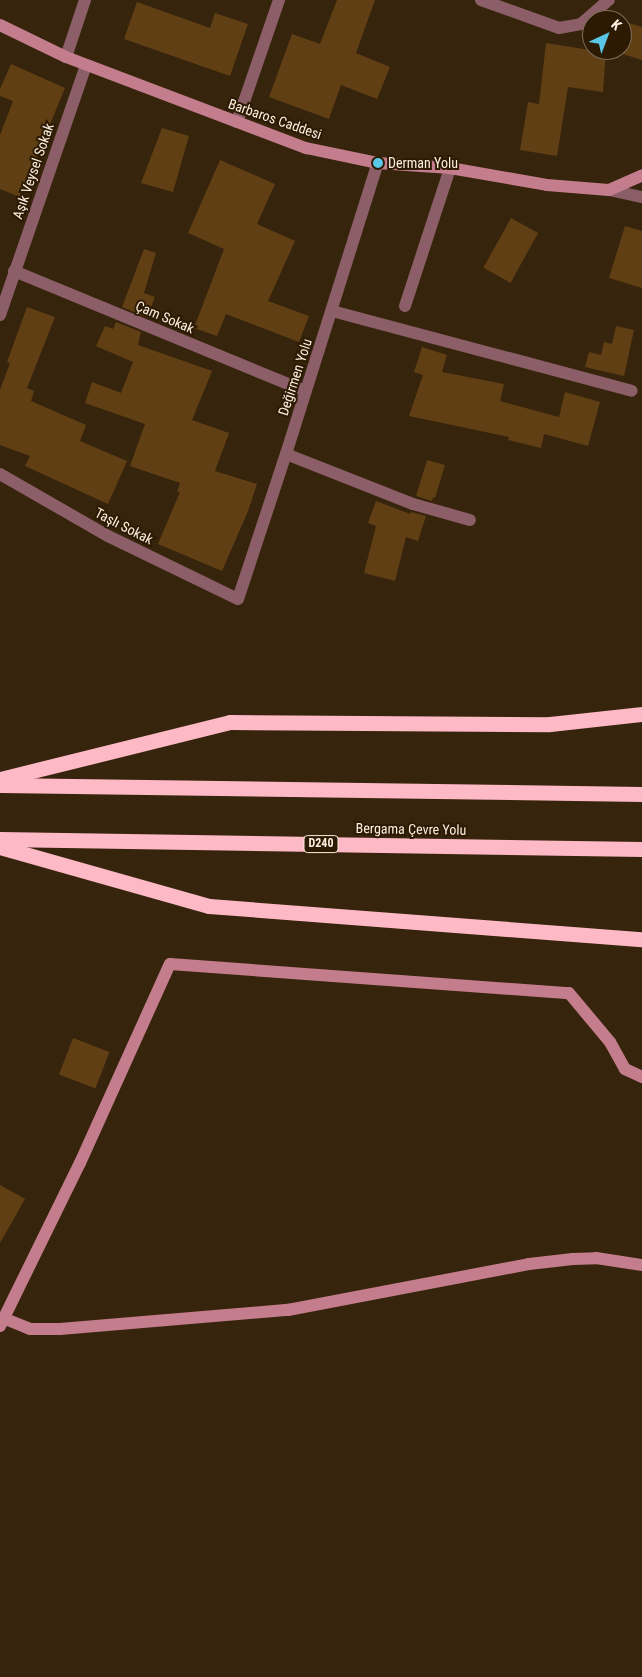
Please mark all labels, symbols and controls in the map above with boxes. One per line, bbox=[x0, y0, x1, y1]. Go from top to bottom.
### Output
north arrow bbox=[582, 10, 632, 60]
text: K bbox=[608, 16, 625, 33]
street label: Barbaros Caddesi bbox=[226, 95, 324, 143]
street label: Aşık Veysel Sokak bbox=[9, 121, 57, 221]
place label: Derman Yolu bbox=[388, 155, 458, 171]
marker: Derman Yolu bbox=[372, 157, 384, 169]
street label: Çam Sokak bbox=[133, 297, 197, 337]
street label: Değirmen Yolu bbox=[275, 336, 315, 418]
street label: Taşlı Sokak bbox=[92, 504, 156, 548]
street label: Bergama Çevre Yolu bbox=[356, 820, 466, 838]
road number: D240 bbox=[304, 834, 338, 854]

